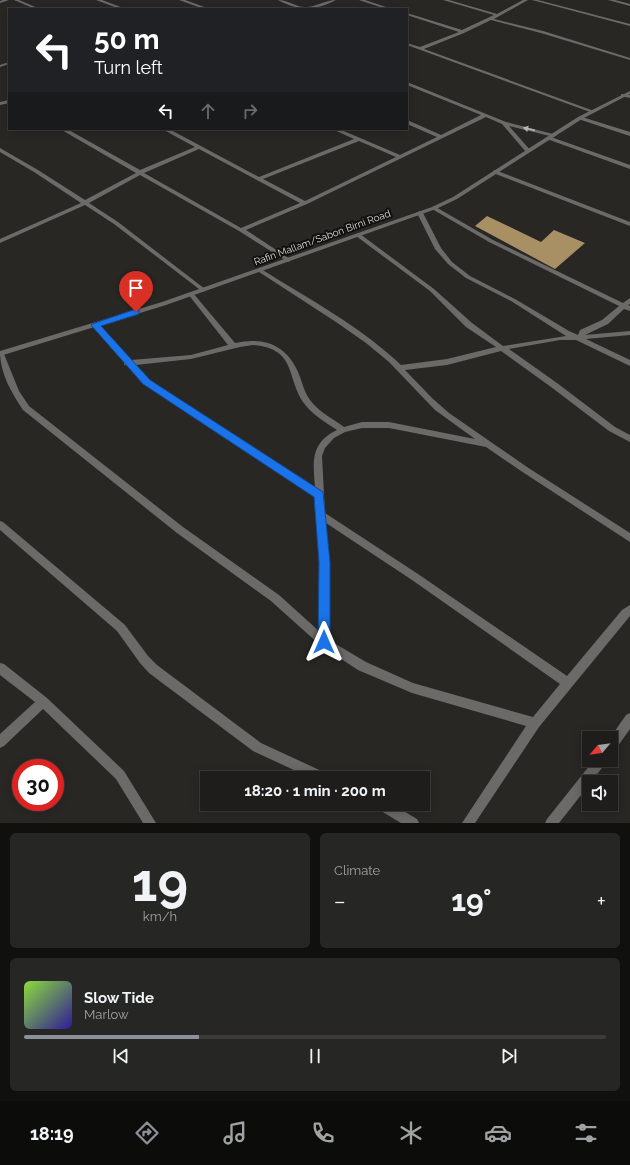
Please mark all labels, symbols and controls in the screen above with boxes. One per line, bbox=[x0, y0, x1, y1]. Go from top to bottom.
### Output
text: 50 m bbox=[94, 23, 160, 56]
icon: left bbox=[28, 24, 80, 76]
text: Turn left bbox=[94, 57, 163, 78]
icon: left bbox=[155, 100, 177, 122]
icon: ahead bbox=[197, 100, 219, 122]
icon: right bbox=[239, 100, 261, 122]
one-way arrow bbox=[523, 126, 535, 132]
street label: Rafin Mallam/Sabon Birni Road bbox=[252, 208, 392, 267]
pin bbox=[119, 271, 153, 312]
icon: arrive bbox=[125, 277, 147, 299]
position arrow bbox=[303, 621, 345, 663]
north arrow bbox=[582, 731, 618, 767]
map controls bbox=[582, 731, 618, 811]
speed limit sign: 30 bbox=[12, 759, 64, 811]
button: sound bbox=[582, 775, 618, 811]
text: 18:20 · 1 min · 200 m bbox=[244, 782, 386, 800]
text: 19 bbox=[132, 852, 188, 913]
text: Climate bbox=[334, 863, 380, 878]
text: 19° bbox=[451, 883, 491, 918]
text: − bbox=[334, 888, 346, 914]
text: + bbox=[597, 888, 606, 914]
text: km/h bbox=[143, 909, 177, 924]
text: Slow Tide bbox=[84, 989, 154, 1007]
text: Marlow bbox=[84, 1007, 129, 1022]
icon: previous bbox=[110, 1045, 132, 1067]
icon: pause bbox=[304, 1045, 326, 1067]
icon: next bbox=[498, 1045, 520, 1067]
icon: directions bbox=[133, 1119, 161, 1147]
icon: music bbox=[221, 1119, 249, 1147]
icon: phone bbox=[309, 1119, 337, 1147]
icon: climate bbox=[397, 1119, 425, 1147]
icon: car bbox=[484, 1119, 512, 1147]
icon: filters bbox=[572, 1119, 600, 1147]
text: 18:19 bbox=[30, 1123, 74, 1144]

